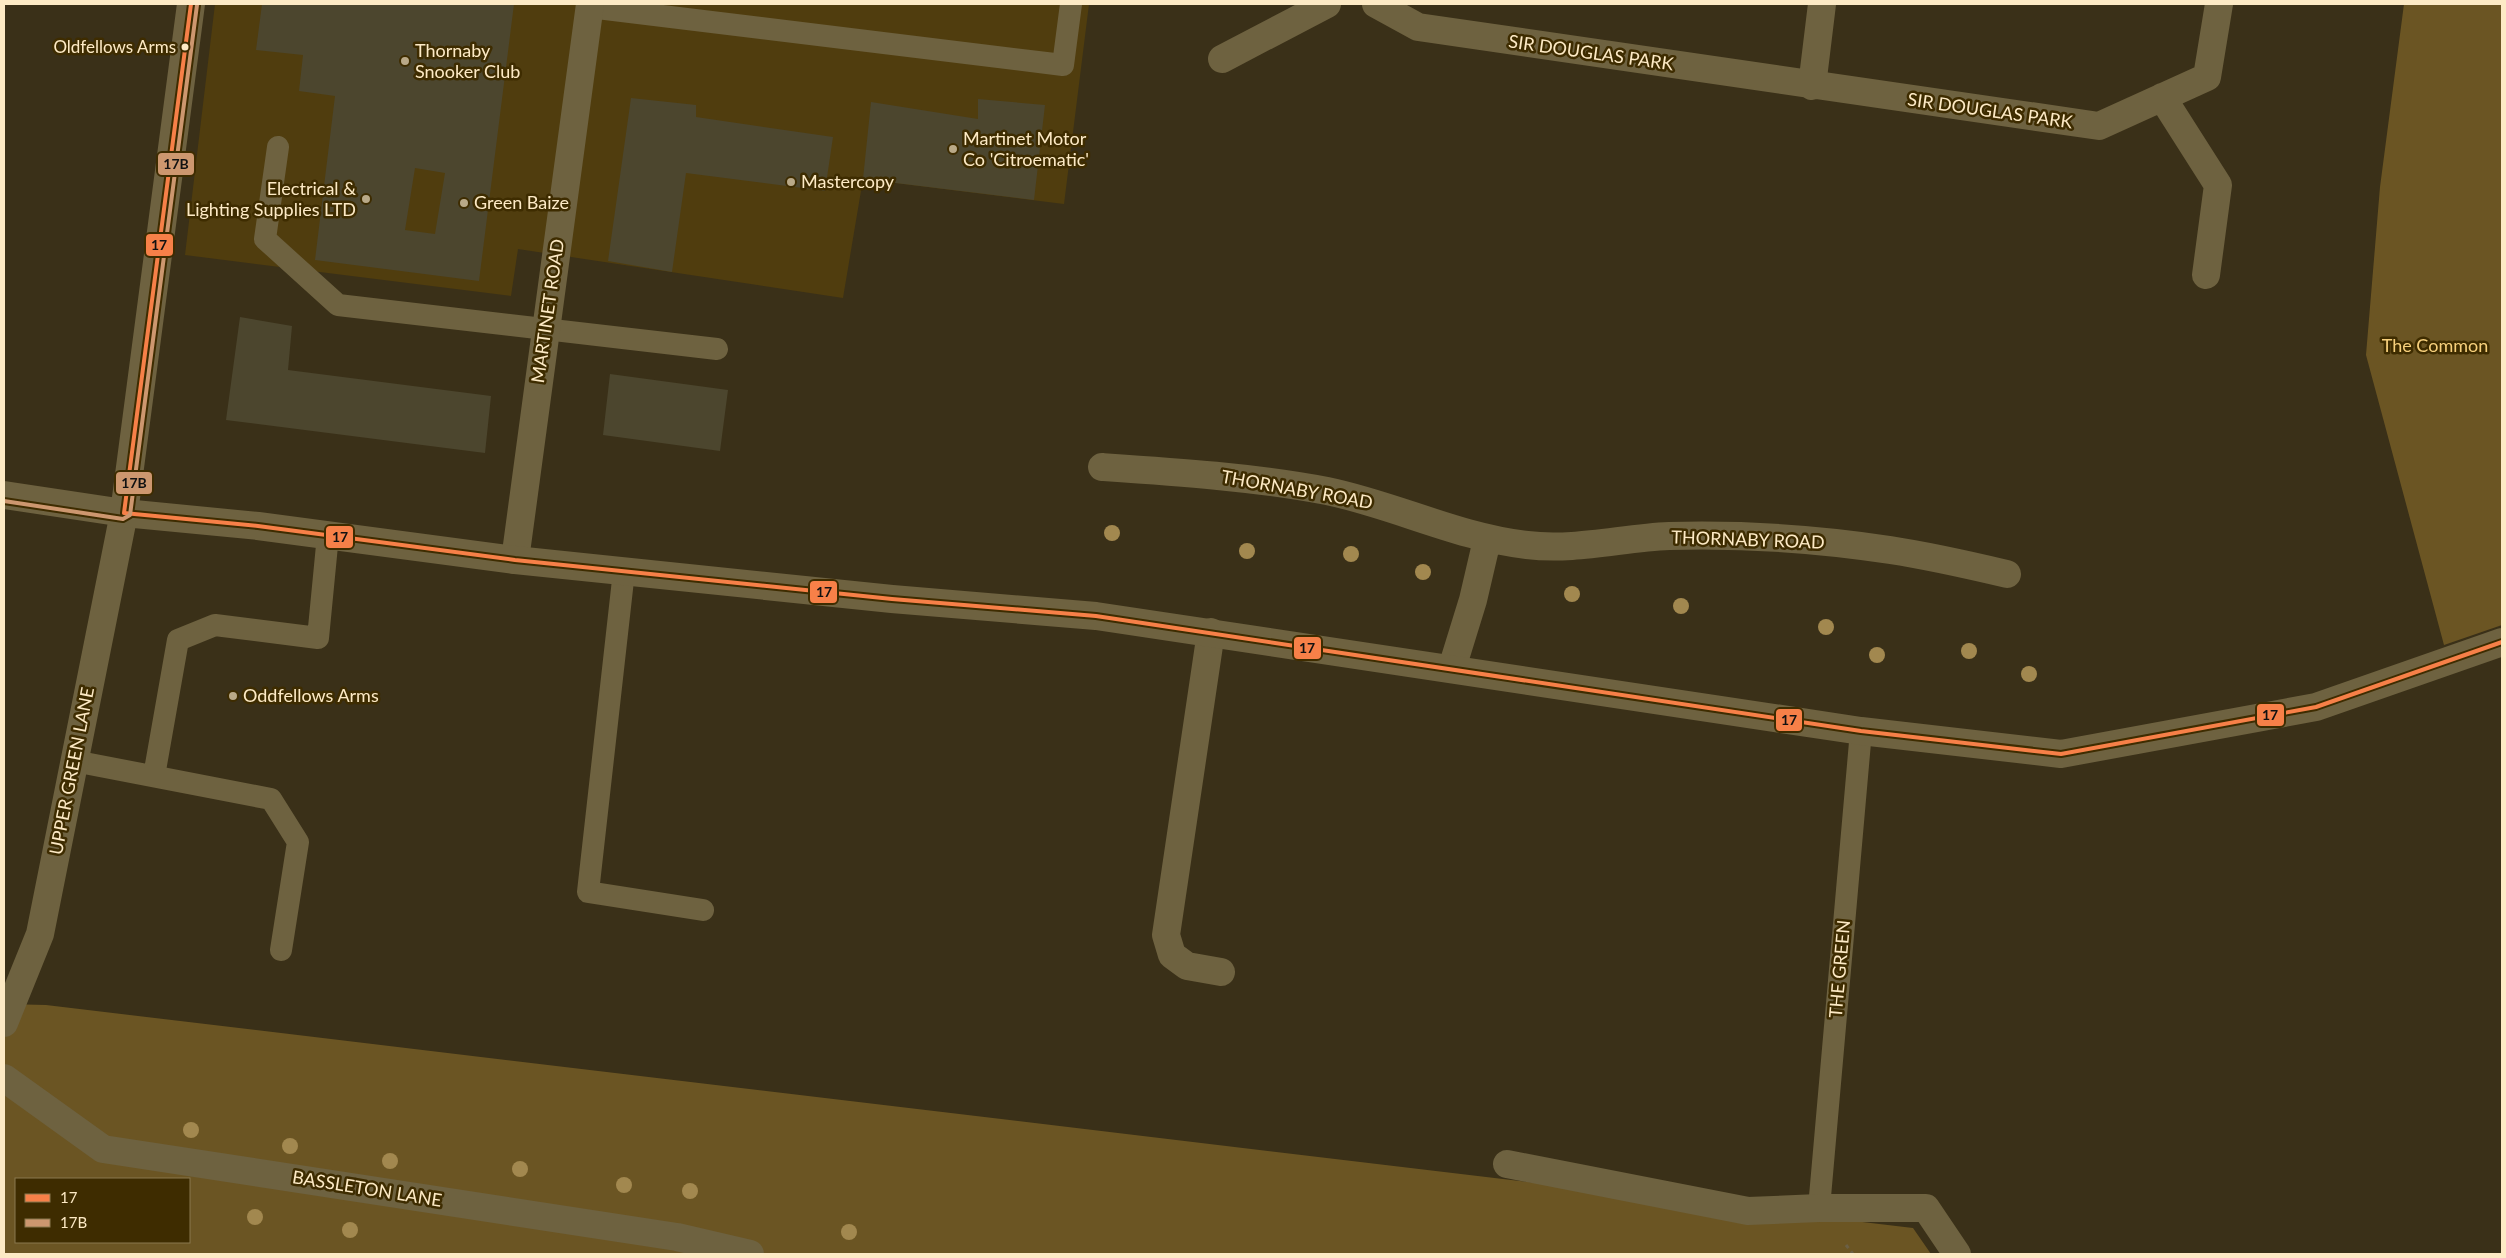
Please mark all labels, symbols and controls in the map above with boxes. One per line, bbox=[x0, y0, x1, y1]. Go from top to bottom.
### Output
street label: SIR DOUGLAS PARK bbox=[1507, 30, 1675, 74]
place label: Oldfellows Arms bbox=[53, 36, 176, 57]
place label: Thornaby Snooker Club bbox=[415, 39, 520, 82]
marker: Oldfellows Arms bbox=[180, 42, 190, 52]
marker: Thornaby Snooker Club bbox=[399, 55, 411, 67]
street label: SIR DOUGLAS PARK bbox=[1906, 88, 2074, 132]
place label: Martinet Motor Co 'Citroematic' bbox=[963, 127, 1089, 170]
marker: Martinet Motor Co 'Citroematic' bbox=[947, 143, 959, 155]
line badge: 17B bbox=[157, 152, 195, 176]
text: 17B bbox=[163, 155, 189, 172]
place label: Mastercopy bbox=[801, 170, 895, 192]
marker: Mastercopy bbox=[785, 176, 797, 188]
place label: Electrical & Lighting Supplies LTD bbox=[186, 177, 356, 220]
place label: Green Baize bbox=[474, 191, 569, 213]
marker: Electrical & Lighting Supplies LTD bbox=[360, 193, 372, 205]
marker: Green Baize bbox=[458, 197, 470, 209]
line badge: 17 bbox=[145, 233, 174, 257]
text: 17 bbox=[151, 236, 167, 253]
street label: MARTINET ROAD bbox=[526, 237, 568, 384]
park label: The Common bbox=[2382, 334, 2488, 356]
street label: THORNABY ROAD bbox=[1220, 465, 1375, 513]
line badge: 17B bbox=[115, 471, 153, 495]
text: 17B bbox=[121, 474, 147, 491]
line badge: 17 bbox=[325, 525, 354, 549]
street label: THORNABY ROAD bbox=[1671, 525, 1825, 553]
text: 17 bbox=[332, 528, 348, 545]
line badge: 17 bbox=[809, 580, 838, 604]
text: 17 bbox=[816, 583, 832, 600]
line badge: 17 bbox=[1293, 636, 1322, 660]
text: 17 bbox=[1299, 639, 1315, 656]
place label: Oddfellows Arms bbox=[243, 684, 379, 706]
street label: UPPER GREEN LANE bbox=[44, 685, 98, 856]
marker: Oddfellows Arms bbox=[227, 690, 239, 702]
line badge: 17 bbox=[2256, 703, 2285, 727]
text: 17 bbox=[2262, 706, 2278, 723]
line badge: 17 bbox=[1775, 708, 1803, 732]
text: 17 bbox=[1781, 711, 1797, 728]
street label: THE GREEN bbox=[1824, 919, 1854, 1019]
street label: BASSLETON LANE bbox=[291, 1165, 444, 1211]
legend bbox=[15, 1178, 190, 1243]
text: 17 bbox=[60, 1188, 78, 1206]
text: 17B bbox=[60, 1213, 87, 1231]

